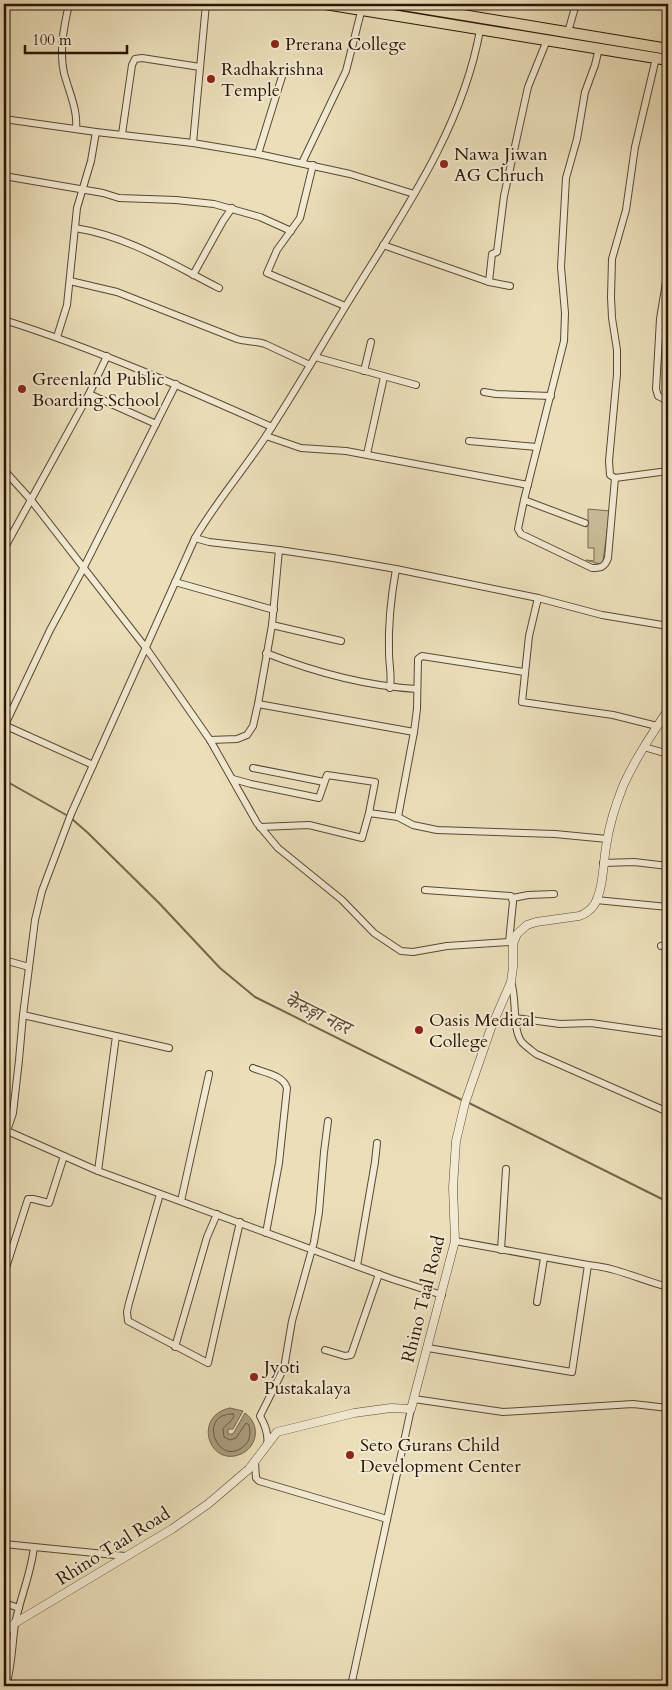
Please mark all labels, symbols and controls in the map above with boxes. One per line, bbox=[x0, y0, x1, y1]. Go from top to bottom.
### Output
scale bar bbox=[25, 22, 128, 54]
text: 100 m bbox=[32, 30, 72, 50]
place label: Prerana College bbox=[285, 32, 407, 57]
marker: Prerana College bbox=[269, 38, 281, 50]
place label: Radhakrishna Temple bbox=[221, 57, 324, 103]
marker: Radhakrishna Temple bbox=[205, 73, 217, 85]
place label: Nawa Jiwan AG Chruch bbox=[454, 142, 549, 188]
marker: Nawa Jiwan AG Chruch bbox=[438, 158, 450, 170]
place label: Greenland Public Boarding School bbox=[32, 367, 164, 413]
marker: Greenland Public Boarding School bbox=[16, 383, 28, 395]
water label: केेरुङ्गा नहर bbox=[280, 987, 358, 1043]
place label: Oasis Medical College bbox=[429, 1008, 535, 1054]
marker: Oasis Medical College bbox=[413, 1024, 425, 1036]
street label: Rhino Taal Road bbox=[396, 1233, 451, 1365]
place label: Jyoti Pustakalaya bbox=[261, 1355, 351, 1401]
marker: Jyoti Pustakalaya bbox=[248, 1371, 260, 1383]
place label: Seto Gurans Child Development Center bbox=[360, 1433, 521, 1479]
marker: Seto Gurans Child Development Center bbox=[344, 1449, 356, 1461]
street label: Rhino Taal Road bbox=[52, 1501, 175, 1591]

